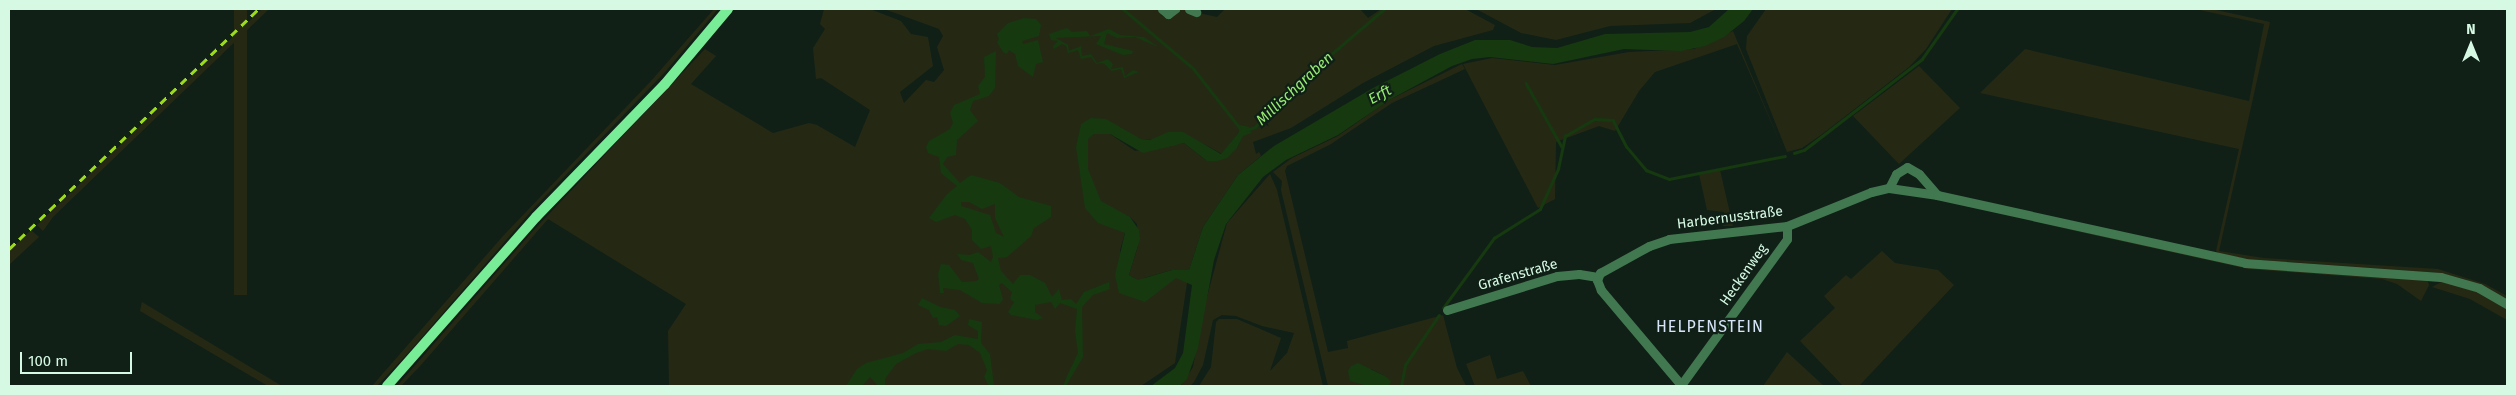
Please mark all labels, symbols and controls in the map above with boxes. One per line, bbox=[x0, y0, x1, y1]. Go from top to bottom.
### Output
north arrow bbox=[2446, 20, 2496, 70]
text: N bbox=[2466, 21, 2476, 38]
water label: Millischgraben bbox=[1253, 49, 1337, 129]
water label: Erft bbox=[1365, 81, 1395, 109]
street label: Harbernusstraße bbox=[1676, 203, 1784, 233]
street label: Heckenweg bbox=[1717, 241, 1771, 309]
street label: Grafenstraße bbox=[1476, 256, 1560, 294]
district label: HELPENSTEIN bbox=[1655, 317, 1765, 337]
scale bar bbox=[22, 342, 135, 374]
text: 100 m bbox=[28, 352, 68, 370]

